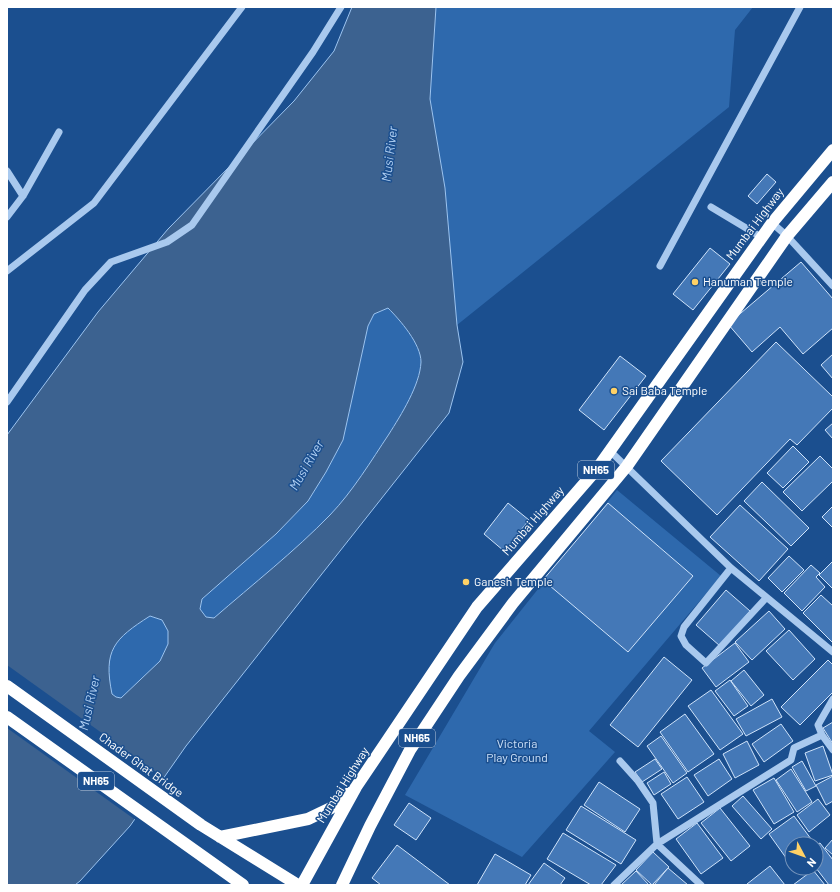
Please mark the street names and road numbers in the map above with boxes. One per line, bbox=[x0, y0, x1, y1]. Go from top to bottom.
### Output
street label: Mumbai Highway bbox=[722, 184, 786, 262]
road number: NH65 bbox=[578, 461, 614, 479]
street label: Mumbai Highway bbox=[498, 483, 566, 558]
street label: Chader Ghat Bridge bbox=[97, 729, 186, 799]
road number: NH65 bbox=[399, 729, 435, 747]
street label: Mumbai Highway bbox=[313, 744, 371, 825]
road number: NH65 bbox=[78, 772, 114, 790]

